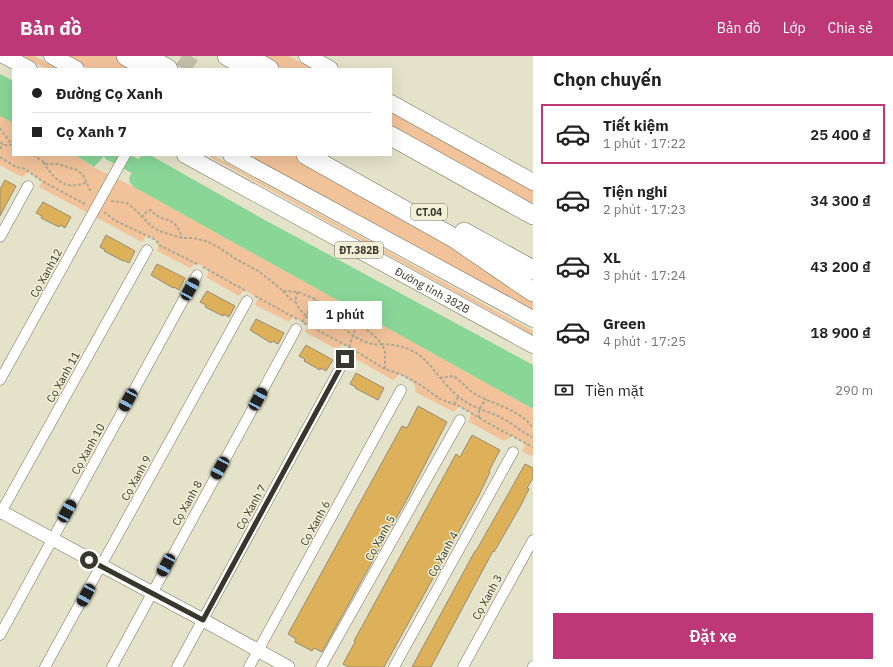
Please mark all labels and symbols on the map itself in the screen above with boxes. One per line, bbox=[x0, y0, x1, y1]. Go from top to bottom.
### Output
road number: CT.04 bbox=[411, 204, 447, 220]
road number: ĐT.382B bbox=[335, 242, 383, 258]
street label: Cọ Xanh12 bbox=[27, 246, 65, 300]
street label: Đường tỉnh 382B bbox=[393, 264, 472, 316]
car bbox=[179, 276, 201, 302]
callout: 1 phút bbox=[308, 301, 382, 329]
street label: Cọ Xanh 11 bbox=[43, 349, 83, 405]
route end bbox=[336, 350, 354, 368]
car bbox=[247, 386, 269, 412]
car bbox=[117, 387, 139, 413]
street label: Cọ Xanh 10 bbox=[68, 421, 108, 477]
street label: Cọ Xanh 9 bbox=[118, 453, 154, 503]
car bbox=[209, 455, 231, 481]
street label: Cọ Xanh 8 bbox=[169, 478, 205, 528]
street label: Cọ Xanh 7 bbox=[233, 482, 269, 532]
car bbox=[56, 498, 78, 524]
street label: Cọ Xanh 6 bbox=[297, 498, 333, 548]
street label: Cọ Xanh 5 bbox=[362, 513, 398, 563]
street label: Cọ Xanh 4 bbox=[425, 528, 461, 579]
route start bbox=[80, 551, 98, 569]
car bbox=[155, 552, 177, 578]
street label: Cọ Xanh 3 bbox=[469, 572, 505, 622]
car bbox=[75, 582, 97, 608]

